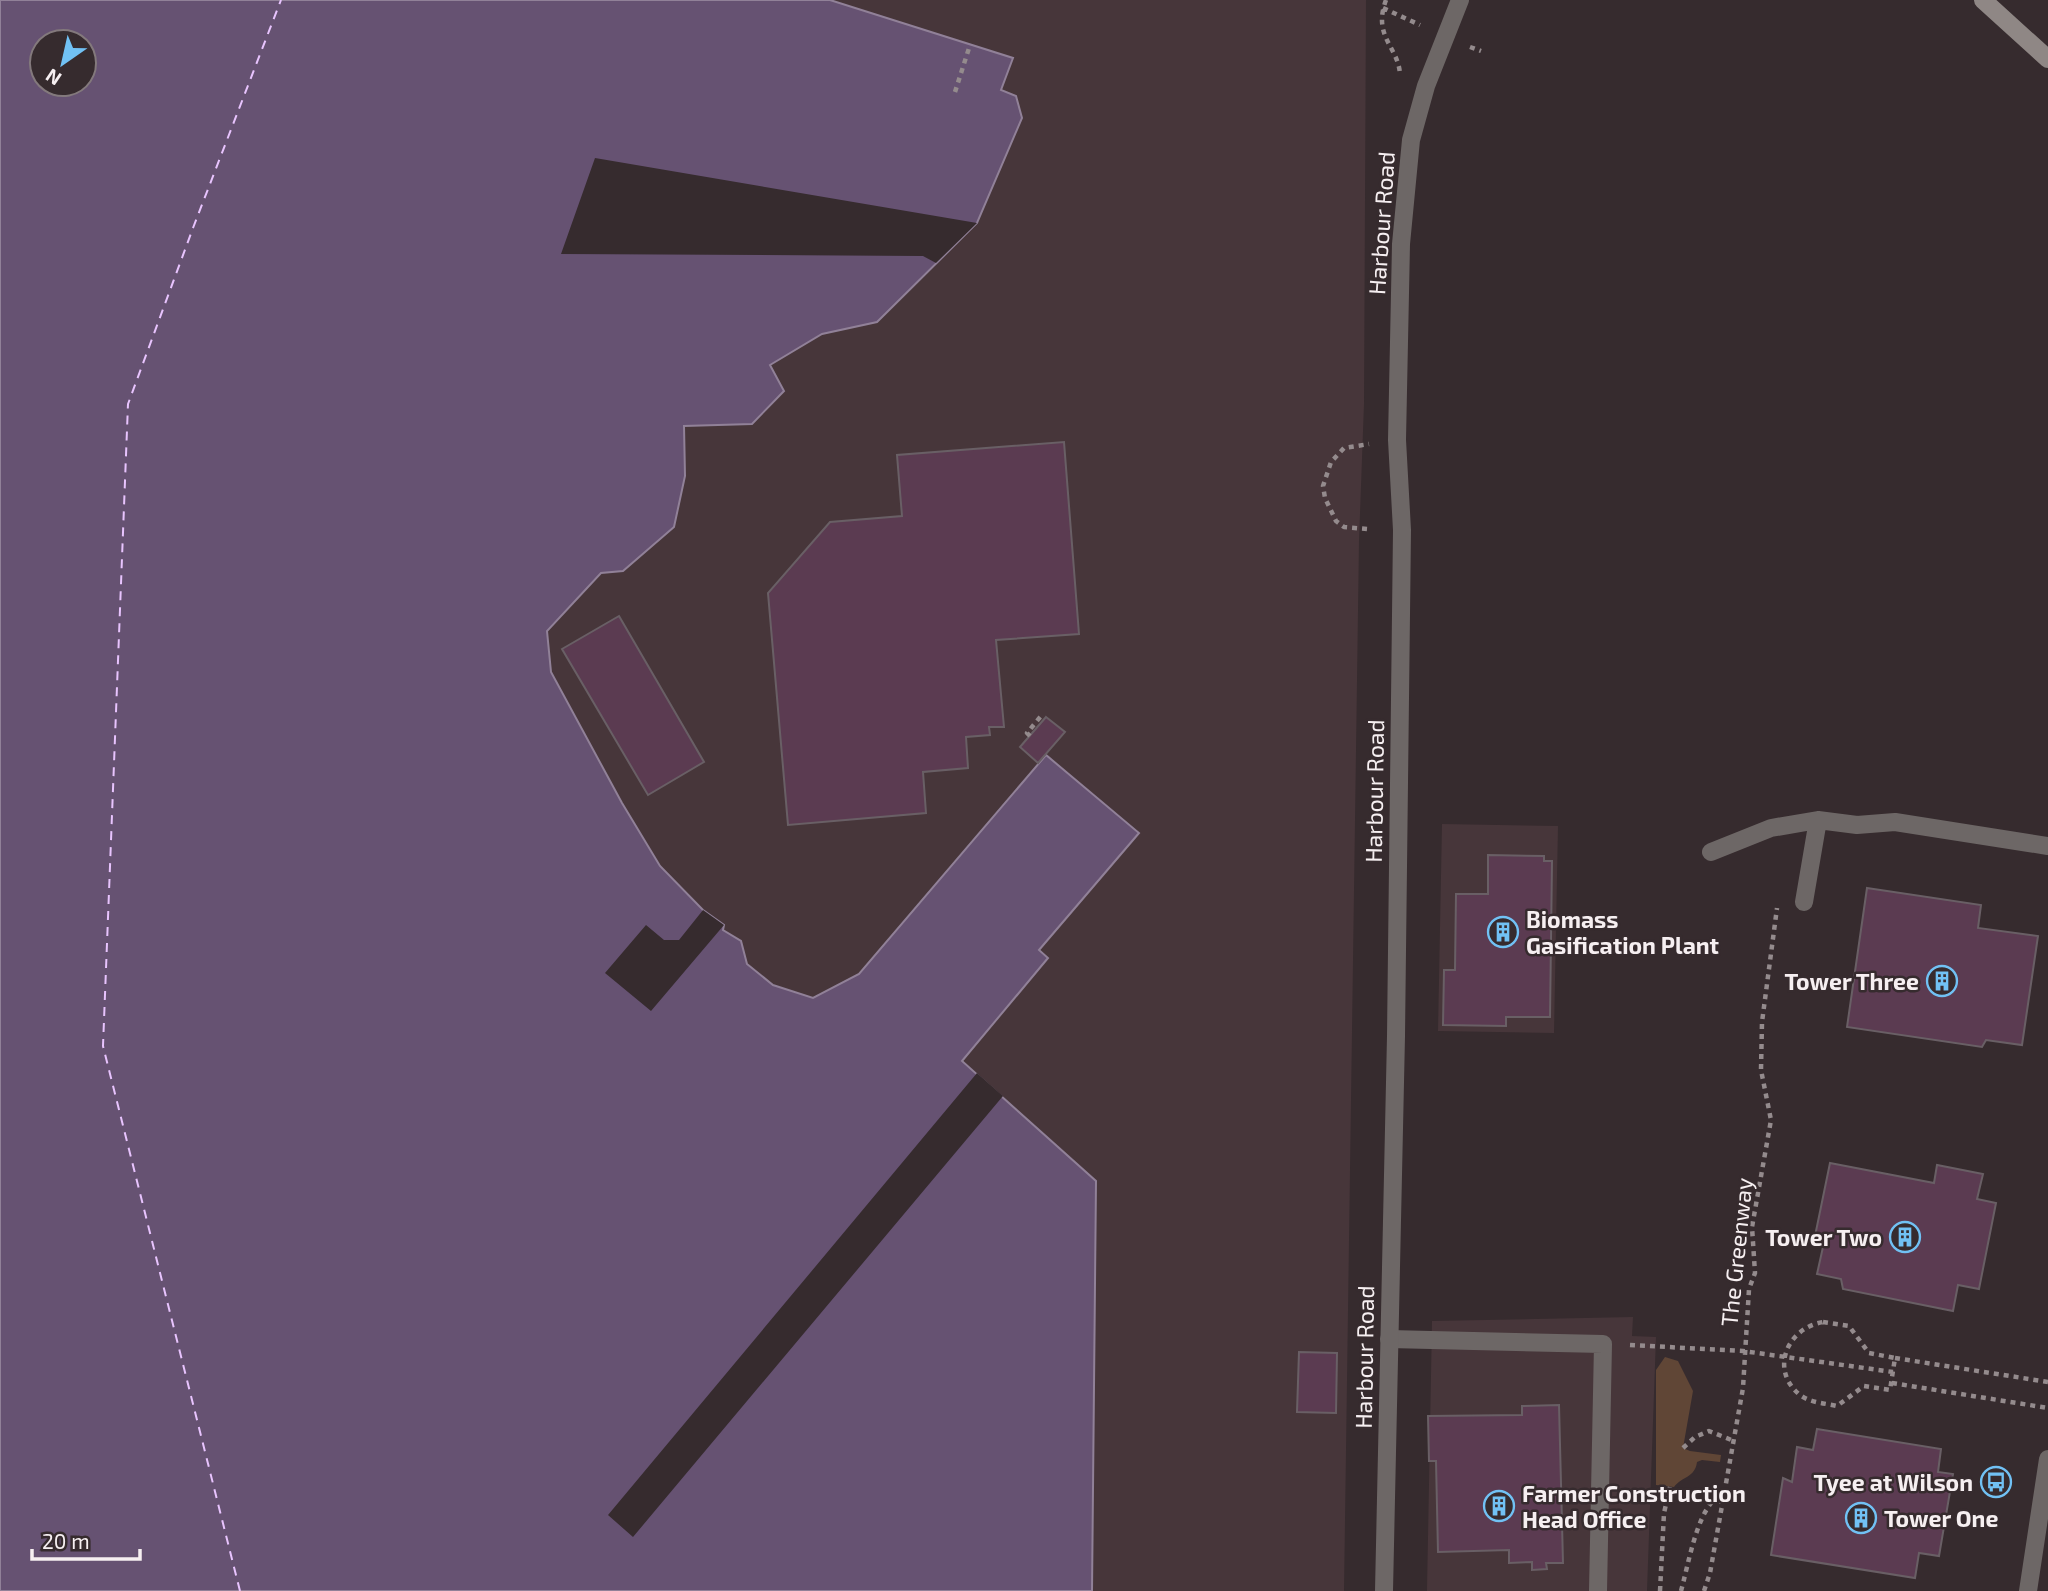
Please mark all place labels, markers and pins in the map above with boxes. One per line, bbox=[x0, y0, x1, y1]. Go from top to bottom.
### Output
place label: Biomass Gasification Plant bbox=[1526, 905, 1719, 959]
building icon: Biomass Gasification Plant bbox=[1486, 915, 1520, 949]
building icon: Tower Three bbox=[1925, 964, 1959, 998]
place label: Tower Three bbox=[1785, 967, 1919, 995]
building icon: Tower Two bbox=[1888, 1220, 1922, 1254]
place label: Tower Two bbox=[1765, 1223, 1882, 1251]
bus stop icon: Tyee at Wilson bbox=[1979, 1465, 2013, 1499]
place label: Tyee at Wilson bbox=[1813, 1468, 1973, 1496]
place label: Farmer Construction Head Office bbox=[1522, 1479, 1746, 1533]
building icon: Farmer Construction Head Office bbox=[1482, 1489, 1516, 1523]
building icon: Tower One bbox=[1844, 1501, 1878, 1535]
place label: Tower One bbox=[1884, 1504, 1998, 1532]

